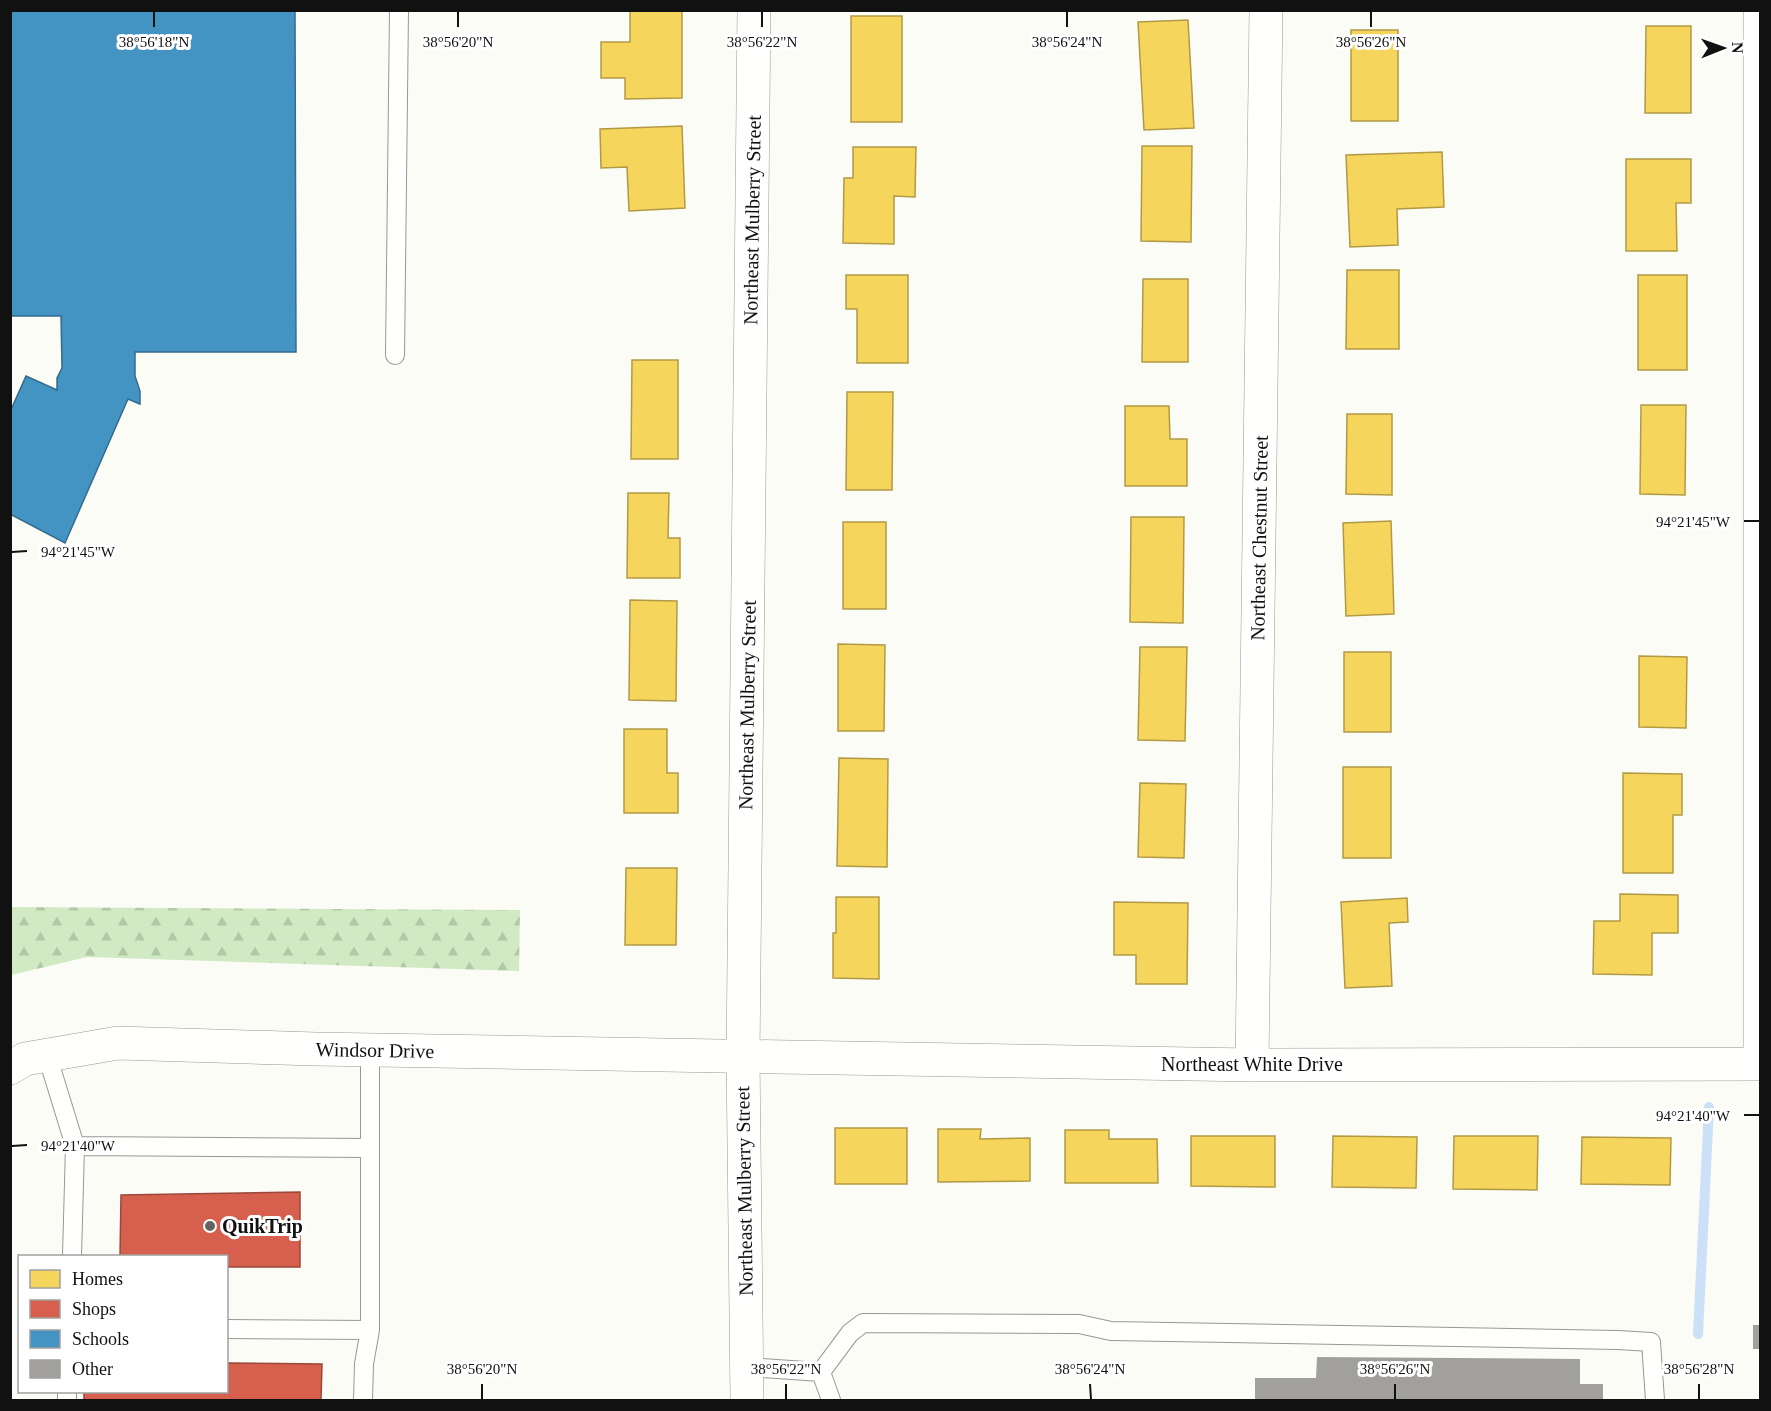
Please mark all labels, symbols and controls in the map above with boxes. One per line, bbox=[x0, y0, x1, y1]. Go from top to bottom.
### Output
north arrow bbox=[1693, 18, 1753, 78]
text: 38°56'18"N bbox=[119, 34, 189, 50]
text: 38°56'20"N bbox=[423, 34, 493, 50]
text: 38°56'22"N bbox=[727, 34, 797, 50]
text: 38°56'24"N bbox=[1032, 34, 1102, 50]
text: 38°56'26"N bbox=[1336, 34, 1406, 50]
text: N bbox=[1729, 42, 1746, 54]
street label: Northeast Mulberry Street bbox=[739, 114, 766, 325]
street label: Northeast Chestnut Street bbox=[1246, 435, 1272, 641]
text: 94°21'45"W bbox=[1656, 514, 1731, 530]
text: 94°21'45"W bbox=[41, 544, 116, 560]
street label: Northeast Mulberry Street bbox=[734, 599, 761, 810]
street label: Windsor Drive bbox=[316, 1038, 435, 1062]
street label: Northeast White Drive bbox=[1161, 1053, 1343, 1075]
street label: Northeast Mulberry Street bbox=[731, 1085, 758, 1296]
text: 94°21'40"W bbox=[1656, 1108, 1731, 1124]
text: 94°21'40"W bbox=[41, 1138, 116, 1154]
place label: QuikTrip bbox=[222, 1215, 303, 1238]
marker: QuikTrip bbox=[203, 1219, 217, 1233]
legend bbox=[18, 1255, 228, 1393]
text: Homes bbox=[72, 1269, 123, 1289]
text: Shops bbox=[72, 1299, 116, 1319]
text: Schools bbox=[72, 1329, 129, 1349]
text: Other bbox=[72, 1359, 113, 1379]
text: 38°56'20"N bbox=[447, 1361, 517, 1377]
text: 38°56'22"N bbox=[751, 1361, 821, 1377]
text: 38°56'24"N bbox=[1055, 1361, 1125, 1377]
text: 38°56'26"N bbox=[1360, 1361, 1430, 1377]
text: 38°56'28"N bbox=[1664, 1361, 1734, 1377]

